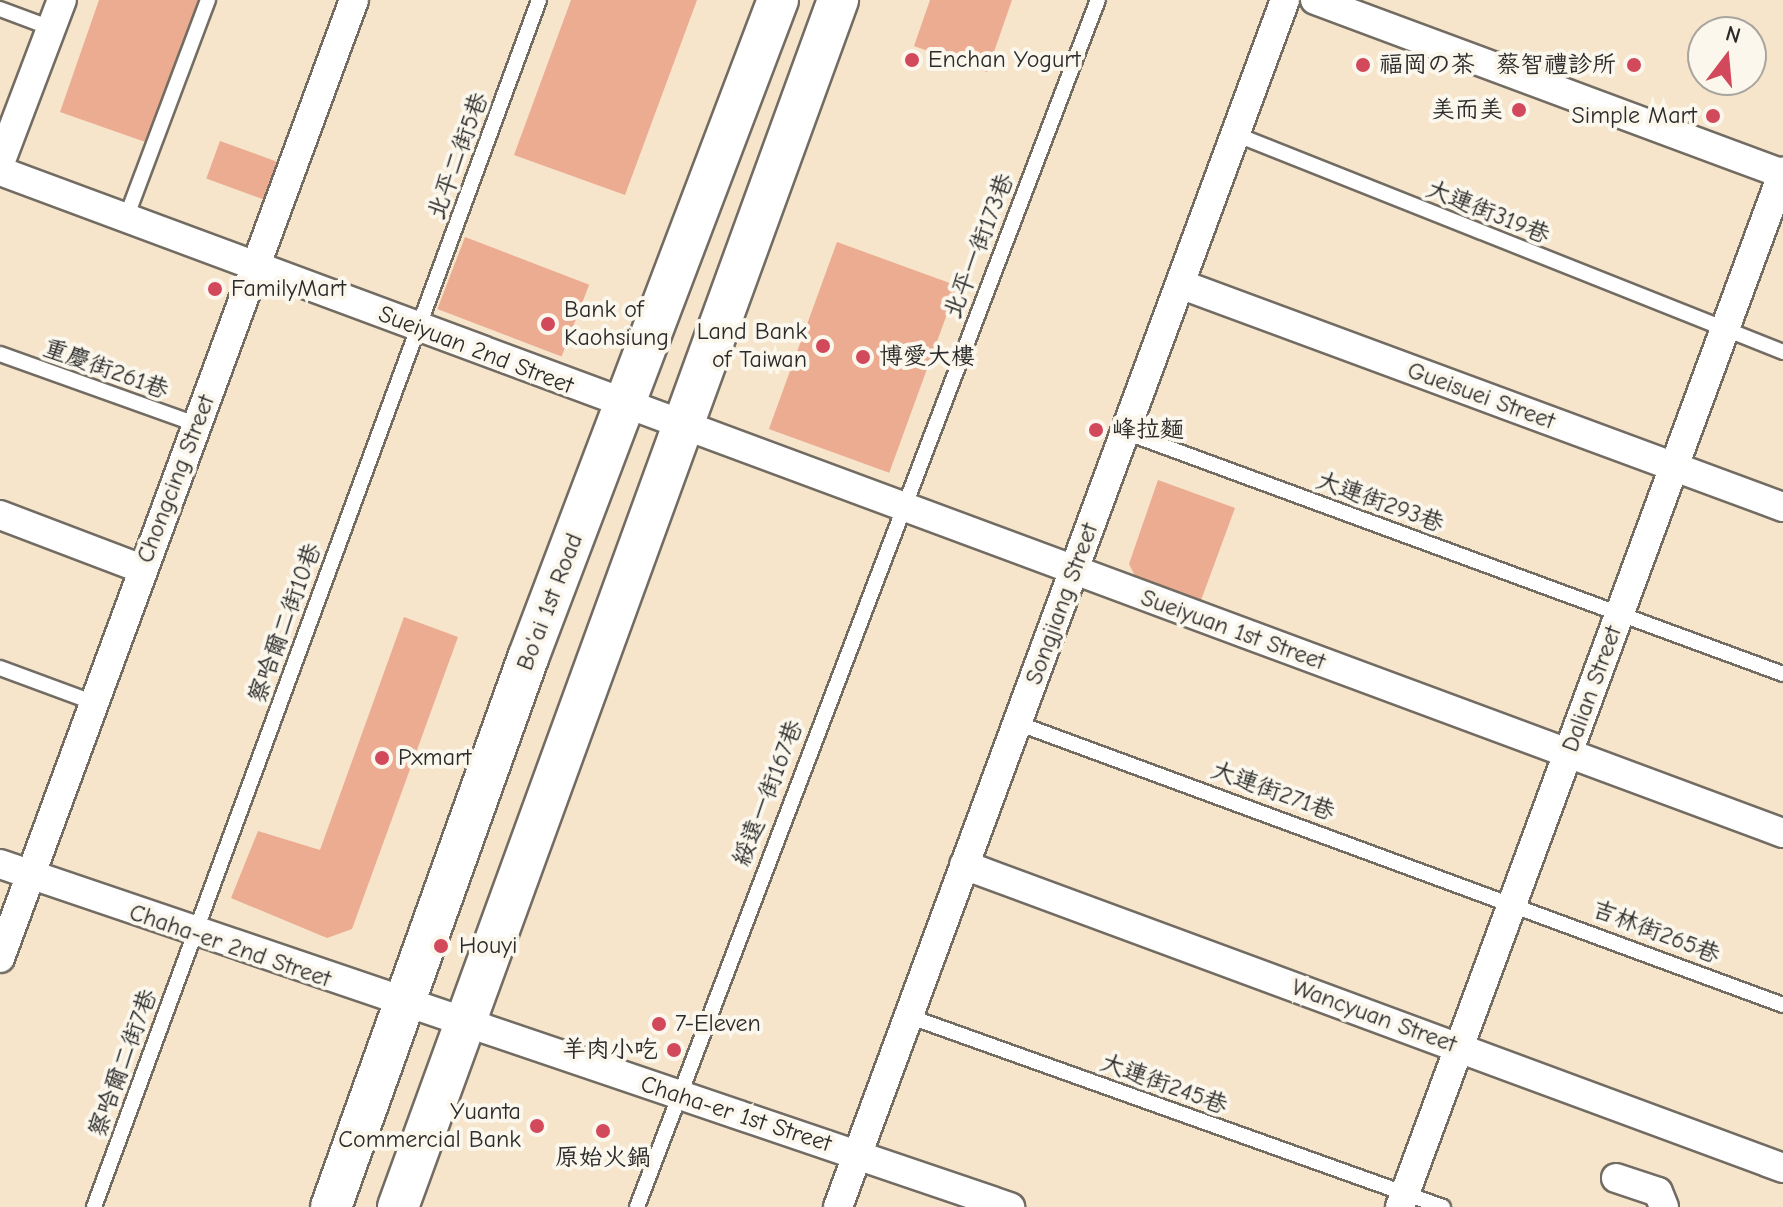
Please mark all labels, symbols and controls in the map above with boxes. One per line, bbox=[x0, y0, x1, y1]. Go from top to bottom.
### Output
north arrow bbox=[1687, 16, 1767, 96]
text: N bbox=[1723, 20, 1744, 49]
place label: Enchan Yogurt bbox=[928, 46, 1081, 74]
marker: Enchan Yogurt bbox=[903, 51, 921, 69]
place label: 福岡の茶 bbox=[1379, 51, 1475, 79]
place label: 蔡智禮診所 bbox=[1496, 51, 1616, 79]
marker: 蔡智禮診所 bbox=[1623, 54, 1645, 76]
marker: 福岡の茶 bbox=[1354, 56, 1372, 74]
street label: 北平二街5巷 bbox=[422, 89, 494, 223]
place label: 美而美 bbox=[1431, 96, 1503, 124]
marker: 美而美 bbox=[1510, 101, 1528, 119]
place label: Simple Mart bbox=[1572, 102, 1697, 130]
marker: Simple Mart bbox=[1704, 107, 1722, 125]
street label: 北平一街173巷 bbox=[938, 169, 1020, 323]
street label: 大連街319巷 bbox=[1422, 174, 1554, 250]
place label: FamilyMart bbox=[231, 275, 346, 303]
marker: FamilyMart bbox=[206, 280, 224, 298]
place label: Bank of Kaohsiung bbox=[564, 296, 669, 352]
street label: Sueiyuan 2nd Street bbox=[375, 300, 577, 400]
marker: Bank of Kaohsiung bbox=[539, 315, 557, 333]
place label: Land Bank of Taiwan bbox=[697, 318, 807, 374]
street label: 重慶街261巷 bbox=[39, 333, 173, 405]
marker: Land Bank of Taiwan bbox=[814, 337, 832, 355]
place label: 博愛大樓 bbox=[879, 343, 975, 371]
marker: 博愛大樓 bbox=[854, 348, 872, 366]
street label: Gueisuei Street bbox=[1403, 356, 1559, 436]
street label: Chongcing Street bbox=[131, 391, 221, 567]
place label: 峰拉麵 bbox=[1112, 416, 1184, 444]
marker: 峰拉麵 bbox=[1087, 421, 1105, 439]
street label: 大連街293巷 bbox=[1312, 466, 1448, 538]
street label: Songjiang Street bbox=[1019, 519, 1105, 689]
street label: Bo'ai 1st Road bbox=[511, 529, 589, 675]
street label: 察哈爾二街10巷 bbox=[243, 539, 327, 707]
street label: Sueiyuan 1st Street bbox=[1137, 583, 1329, 677]
street label: Dalian Street bbox=[1556, 622, 1628, 756]
street label: 綏遠一街167巷 bbox=[727, 716, 809, 870]
place label: Pxmart bbox=[398, 744, 471, 772]
marker: Pxmart bbox=[373, 749, 391, 767]
street label: 大連街271巷 bbox=[1207, 755, 1339, 827]
street label: 吉林街265巷 bbox=[1588, 894, 1724, 970]
street label: Chaha-er 2nd Street bbox=[126, 898, 334, 994]
place label: Houyi bbox=[459, 932, 517, 960]
marker: Houyi bbox=[430, 935, 452, 957]
street label: Wancyuan Street bbox=[1288, 973, 1460, 1059]
street label: 察哈爾二街7巷 bbox=[83, 985, 163, 1141]
place label: 7-Eleven bbox=[675, 1010, 761, 1038]
marker: 7-Eleven bbox=[650, 1015, 668, 1033]
place label: 羊肉小吃 bbox=[562, 1036, 658, 1064]
marker: 羊肉小吃 bbox=[665, 1041, 683, 1059]
street label: 大連街245巷 bbox=[1097, 1048, 1231, 1120]
street label: Chaha-er 1st Street bbox=[637, 1070, 835, 1158]
place label: Yuanta Commercial Bank bbox=[338, 1098, 521, 1154]
marker: Yuanta Commercial Bank bbox=[528, 1117, 546, 1135]
marker: 原始火鍋 bbox=[594, 1122, 612, 1140]
place label: 原始火鍋 bbox=[555, 1144, 651, 1172]

